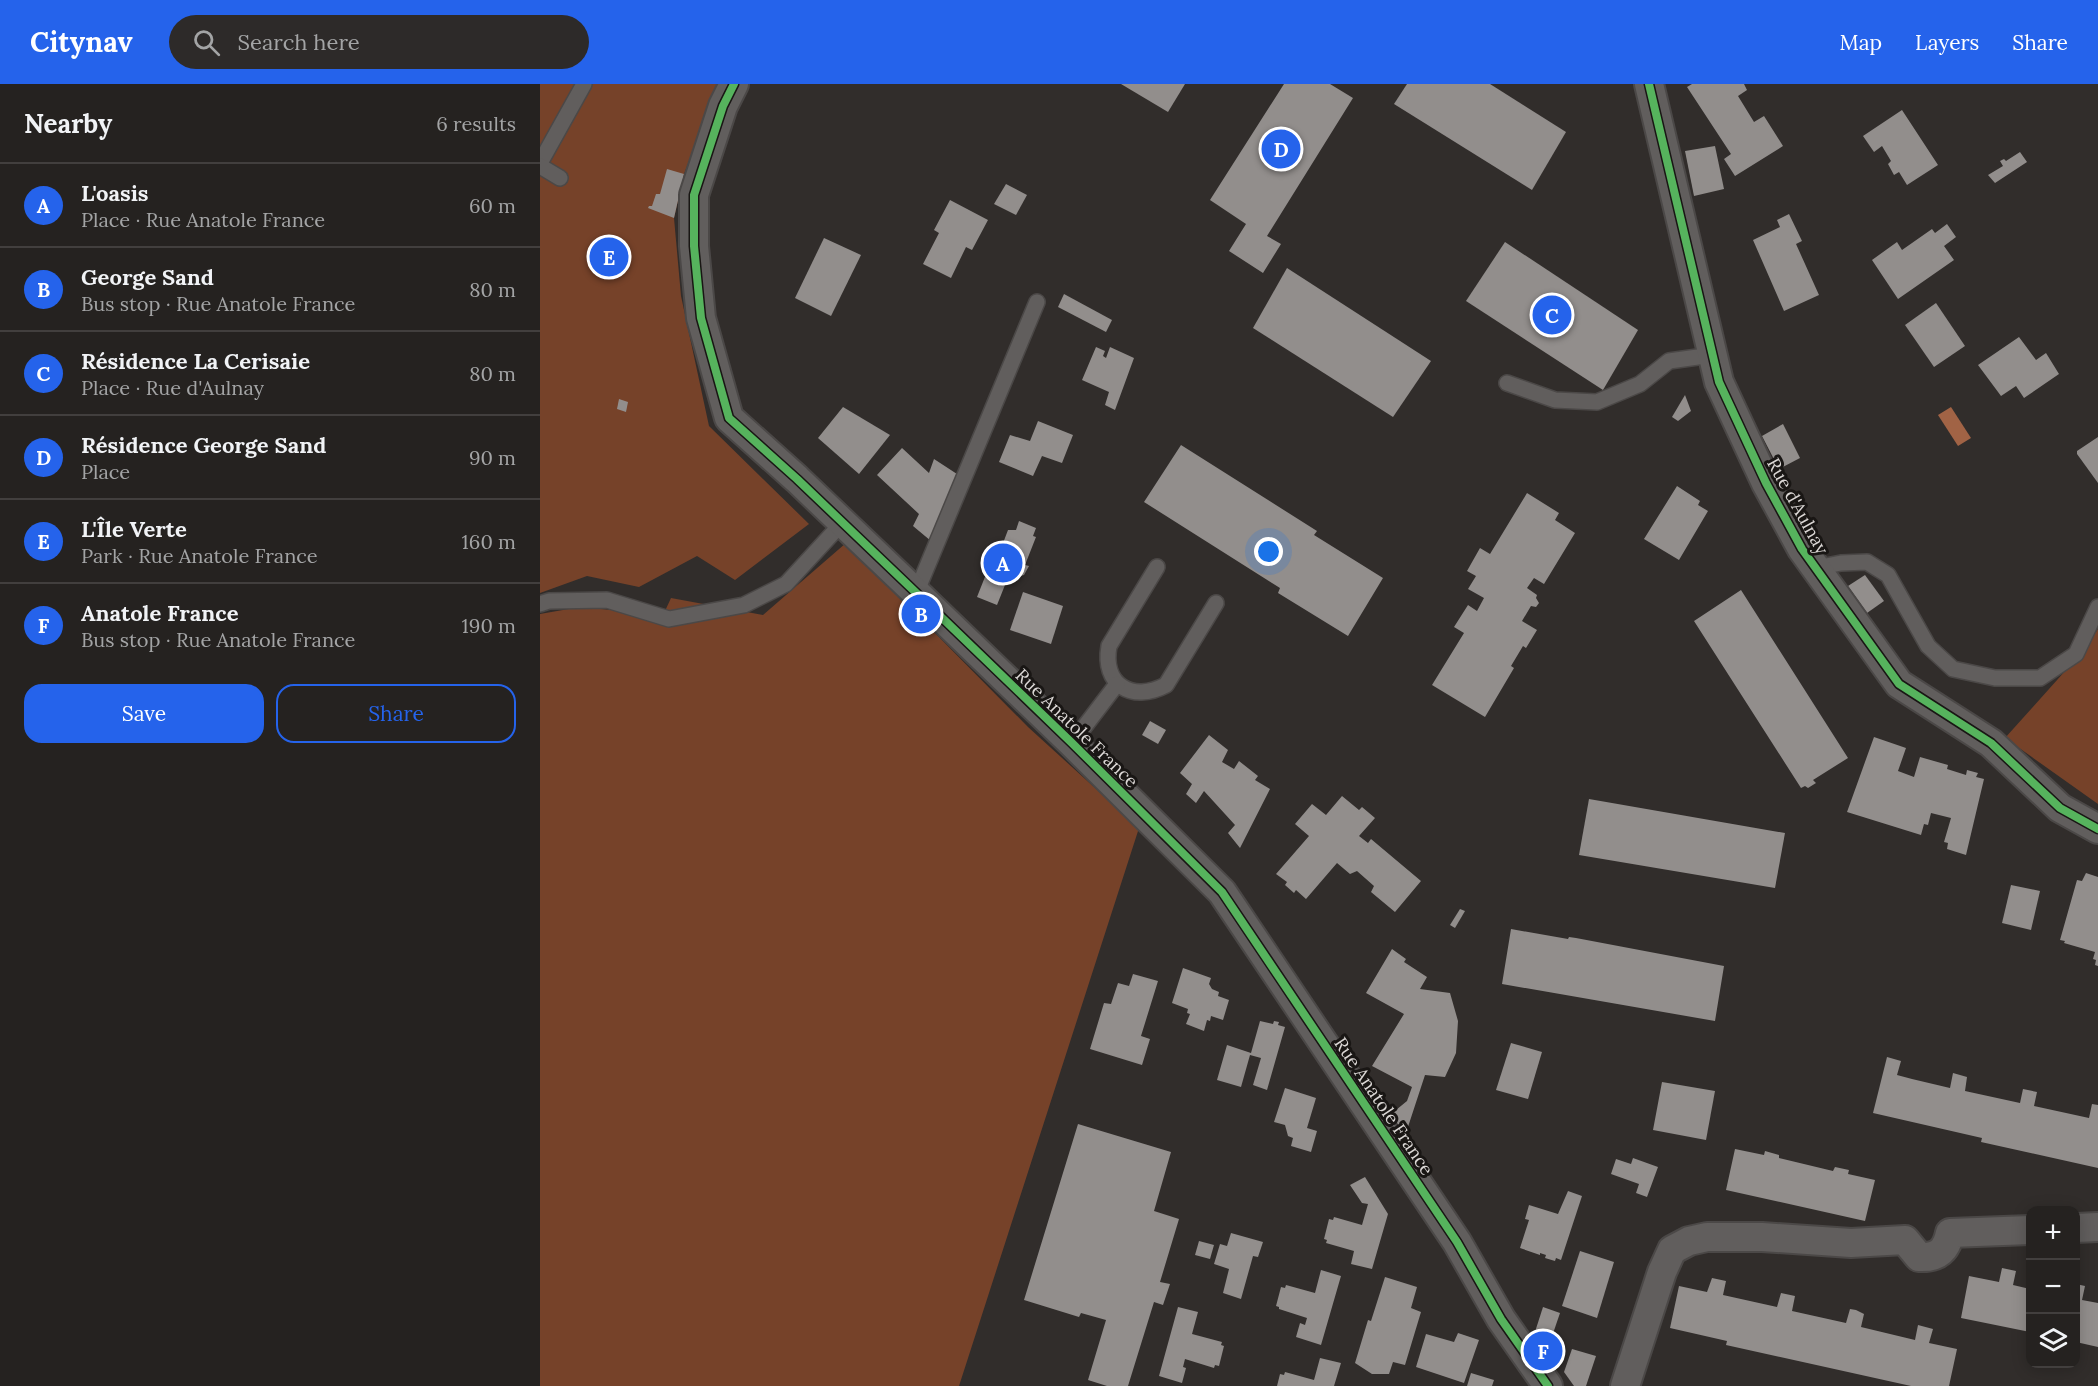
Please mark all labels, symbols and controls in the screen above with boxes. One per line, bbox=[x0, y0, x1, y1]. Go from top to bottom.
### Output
search box bbox=[169, 15, 589, 69]
text: Citynav bbox=[30, 24, 133, 60]
icon: search bbox=[190, 26, 223, 59]
text: Search here bbox=[238, 28, 360, 56]
text: Map bbox=[1839, 29, 1882, 56]
text: Layers bbox=[1915, 29, 1979, 56]
text: Share bbox=[2012, 29, 2068, 56]
text: Nearby bbox=[24, 107, 112, 140]
text: 6 results bbox=[436, 111, 516, 136]
pin: D bbox=[1262, 126, 1300, 172]
text: L'oasis bbox=[81, 179, 149, 207]
text: A bbox=[37, 193, 50, 218]
text: 60 m bbox=[469, 193, 516, 218]
text: Place · Rue Anatole France bbox=[81, 207, 325, 232]
pin: E bbox=[590, 234, 628, 279]
text: George Sand bbox=[81, 263, 214, 291]
text: B bbox=[37, 277, 50, 302]
text: 80 m bbox=[469, 277, 516, 302]
text: Bus stop · Rue Anatole France bbox=[81, 291, 355, 316]
pin: C bbox=[1532, 292, 1572, 338]
text: Résidence La Cerisaie bbox=[81, 347, 310, 375]
text: C bbox=[37, 361, 50, 386]
text: 80 m bbox=[469, 361, 516, 386]
text: Place · Rue d'Aulnay bbox=[81, 375, 264, 400]
text: Résidence George Sand bbox=[81, 431, 326, 459]
text: D bbox=[36, 445, 51, 470]
text: 90 m bbox=[469, 445, 516, 470]
street label: Rue d'Aulnay bbox=[1762, 454, 1834, 559]
text: Place bbox=[81, 459, 130, 484]
text: L'Île Verte bbox=[81, 515, 187, 543]
text: E bbox=[37, 529, 50, 554]
text: 160 m bbox=[462, 529, 516, 554]
your location bbox=[1254, 537, 1283, 566]
pin: A bbox=[984, 540, 1022, 586]
text: Park · Rue Anatole France bbox=[81, 543, 318, 568]
pin: B bbox=[902, 592, 940, 636]
text: Anatole France bbox=[81, 599, 238, 627]
text: F bbox=[38, 613, 49, 638]
text: 190 m bbox=[462, 613, 516, 638]
text: Bus stop · Rue Anatole France bbox=[81, 627, 355, 652]
street label: Rue Anatole France bbox=[1011, 664, 1143, 793]
button: Save bbox=[24, 684, 264, 743]
button: Share bbox=[276, 684, 516, 743]
street label: Rue Anatole France bbox=[1329, 1033, 1439, 1180]
map controls bbox=[2026, 1206, 2080, 1368]
button: + bbox=[2026, 1206, 2080, 1260]
button: − bbox=[2026, 1260, 2080, 1314]
button: layers bbox=[2026, 1314, 2080, 1368]
pin: F bbox=[1524, 1328, 1562, 1374]

